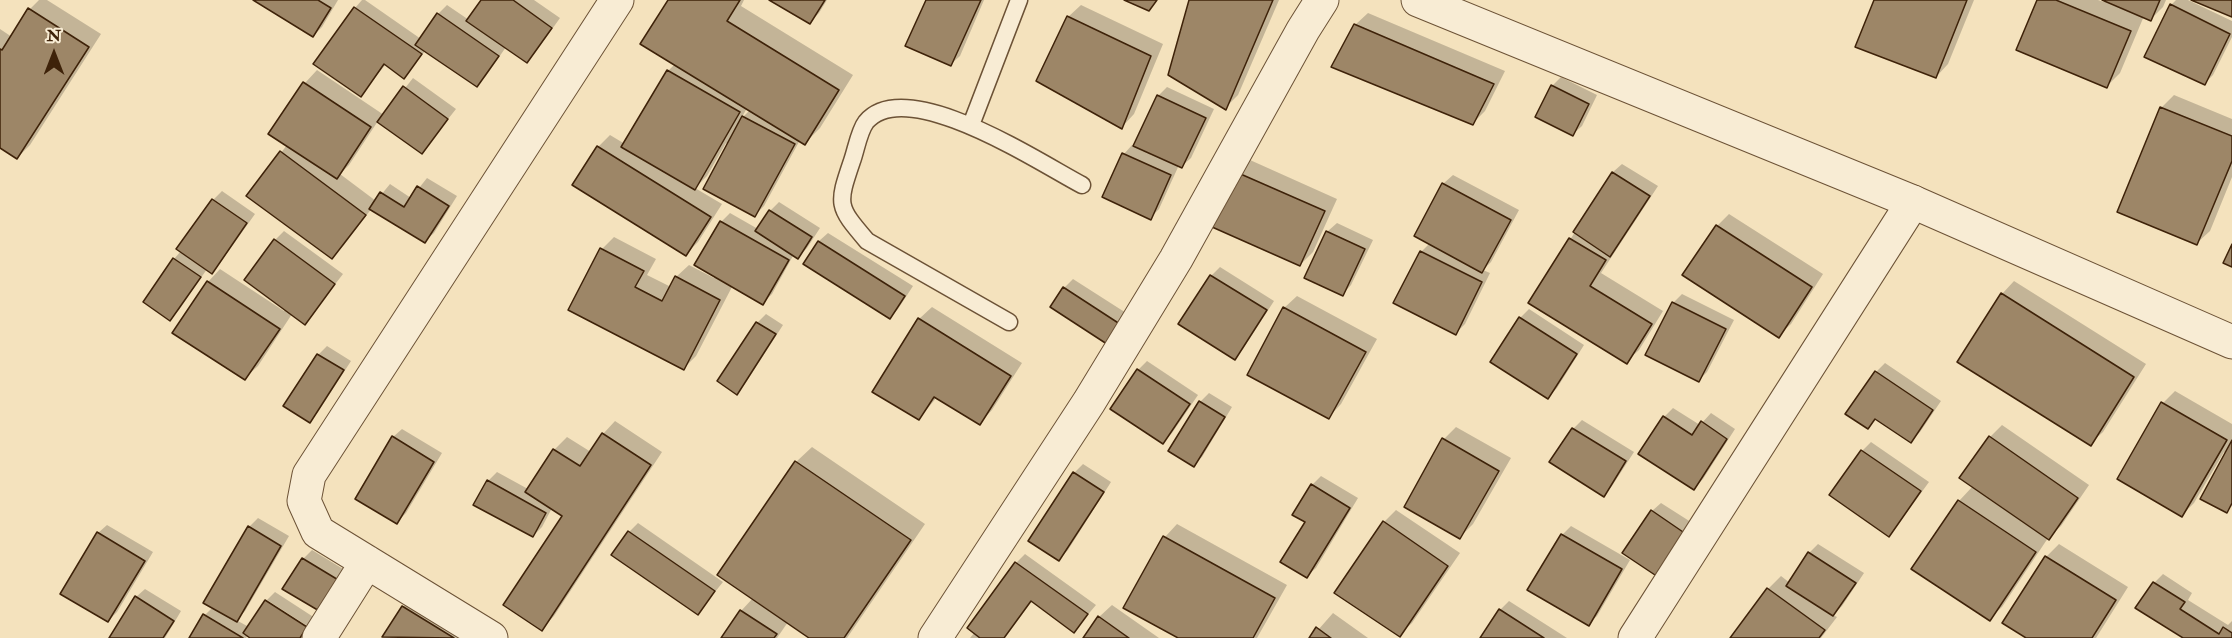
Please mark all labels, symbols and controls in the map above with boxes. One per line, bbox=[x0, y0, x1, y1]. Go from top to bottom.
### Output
north arrow bbox=[24, 24, 84, 84]
text: N bbox=[47, 26, 61, 46]

